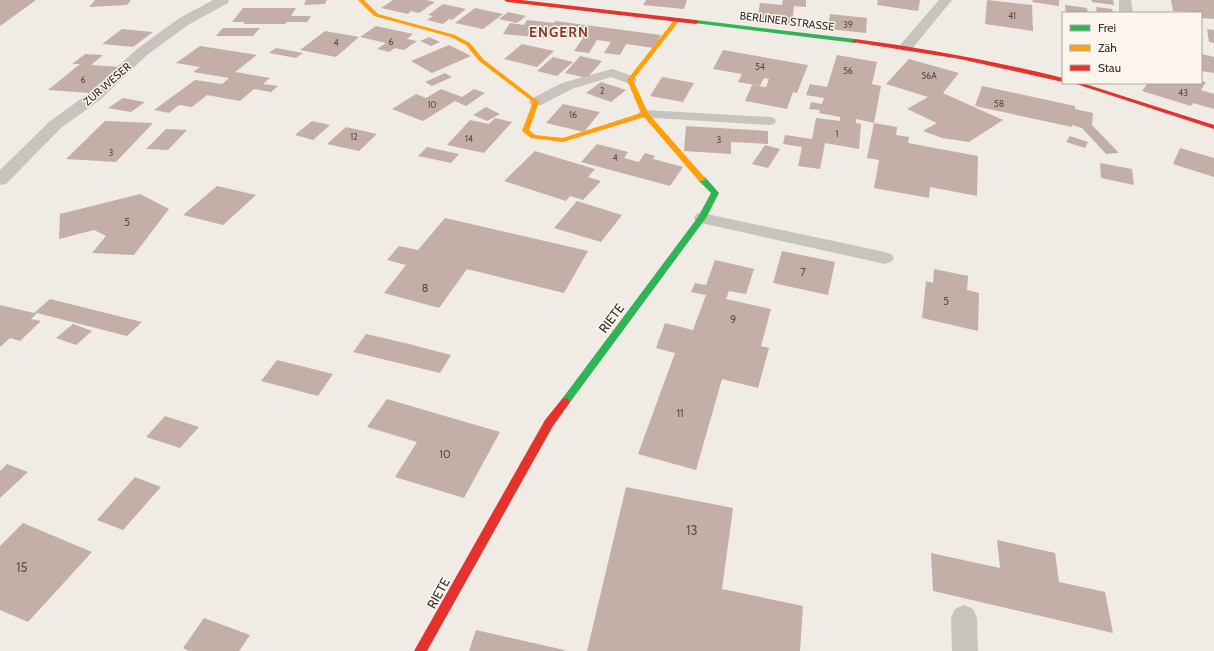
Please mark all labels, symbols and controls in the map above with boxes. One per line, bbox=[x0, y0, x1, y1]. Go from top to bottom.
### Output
street label: BERLINER STRASSE bbox=[739, 8, 835, 34]
house number: 41 bbox=[1008, 10, 1016, 21]
legend bbox=[1062, 12, 1202, 84]
house number: 39 bbox=[843, 19, 853, 30]
text: Frei bbox=[1098, 20, 1116, 35]
district label: ENGERN bbox=[529, 23, 589, 41]
house number: 6 bbox=[388, 36, 394, 47]
house number: 4 bbox=[333, 37, 339, 48]
text: Zäh bbox=[1098, 40, 1117, 55]
street label: ZUR WESER bbox=[80, 59, 134, 109]
text: Stau bbox=[1098, 60, 1121, 75]
house number: 54 bbox=[755, 61, 765, 72]
house number: 56 bbox=[843, 65, 853, 76]
house number: 56A bbox=[921, 70, 937, 81]
house number: 6 bbox=[80, 74, 86, 85]
house number: 2 bbox=[600, 85, 605, 96]
house number: 43 bbox=[1178, 87, 1188, 98]
house number: 58 bbox=[994, 98, 1004, 109]
house number: 10 bbox=[427, 99, 437, 110]
house number: 16 bbox=[569, 109, 577, 120]
house number: 1 bbox=[836, 128, 839, 139]
house number: 12 bbox=[350, 131, 358, 142]
house number: 14 bbox=[465, 133, 473, 144]
house number: 3 bbox=[717, 134, 722, 145]
house number: 3 bbox=[109, 147, 114, 158]
house number: 4 bbox=[612, 152, 618, 163]
house number: 5 bbox=[124, 215, 130, 229]
house number: 7 bbox=[800, 265, 806, 279]
house number: 8 bbox=[422, 281, 428, 295]
house number: 5 bbox=[943, 294, 949, 308]
street label: RIETE bbox=[595, 300, 627, 336]
house number: 9 bbox=[730, 312, 736, 326]
house number: 11 bbox=[676, 406, 684, 420]
house number: 10 bbox=[439, 447, 451, 461]
house number: 13 bbox=[686, 522, 698, 538]
house number: 15 bbox=[16, 559, 28, 575]
street label: RIETE bbox=[423, 575, 453, 611]

